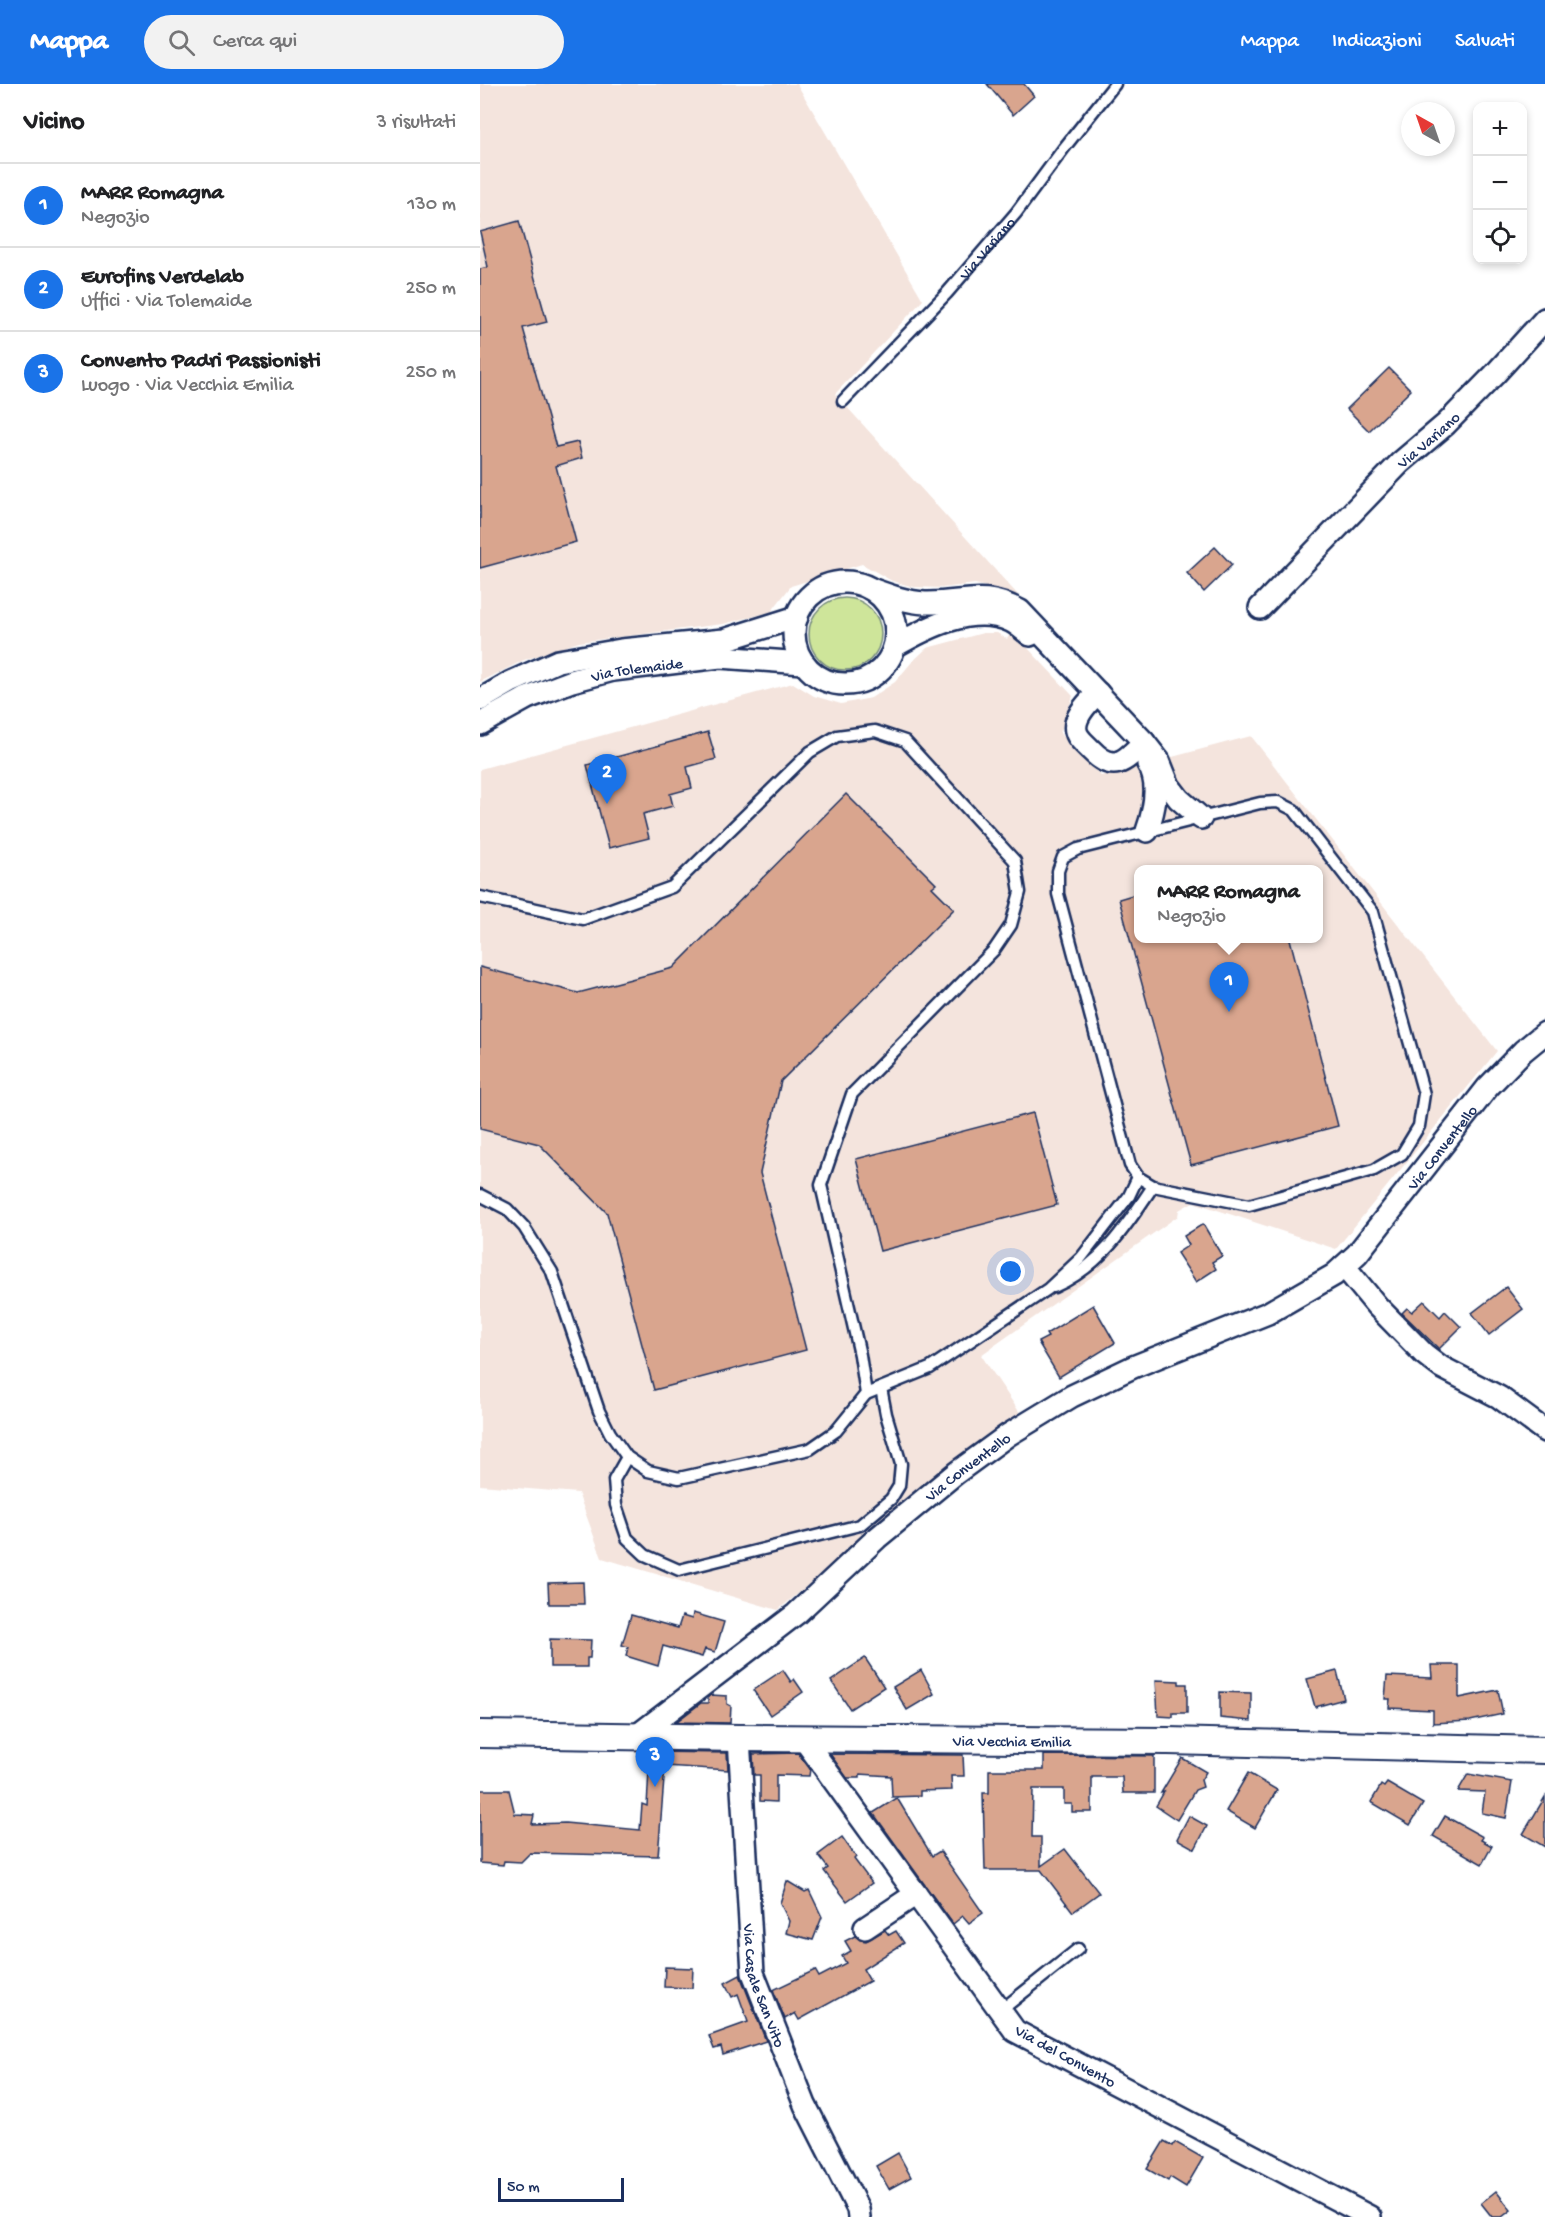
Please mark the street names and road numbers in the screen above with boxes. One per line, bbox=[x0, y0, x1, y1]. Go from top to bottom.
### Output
street label: Via Variano bbox=[956, 215, 1021, 286]
street label: Via Variano bbox=[1394, 409, 1465, 475]
street label: Via Tolemaide bbox=[589, 656, 685, 689]
street label: Via Conventello bbox=[1404, 1103, 1483, 1196]
street label: Via Conventello bbox=[922, 1430, 1016, 1508]
street label: Via Vecchia Emilia bbox=[952, 1733, 1072, 1753]
street label: Via Casale San Vito bbox=[737, 1922, 787, 2051]
street label: Via del Convento bbox=[1010, 2022, 1118, 2094]

